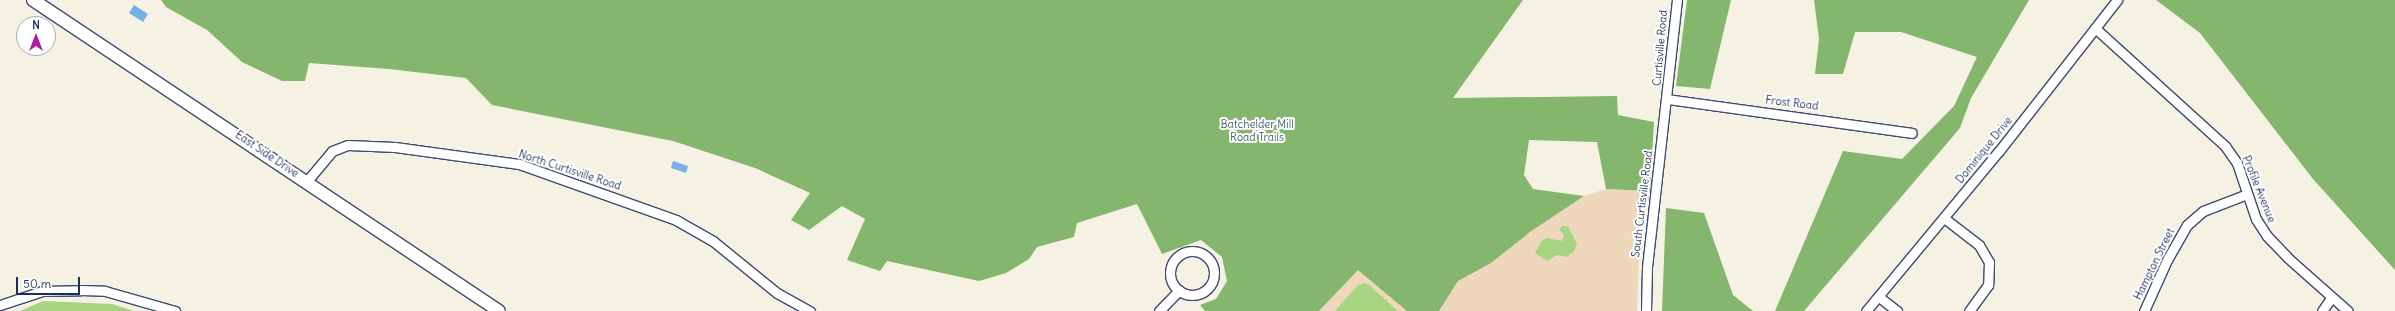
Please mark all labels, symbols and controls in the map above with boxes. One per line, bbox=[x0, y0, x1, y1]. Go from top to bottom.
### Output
street label: Curtisville Road bbox=[1650, 9, 1670, 87]
north arrow bbox=[16, 16, 56, 56]
text: N bbox=[32, 18, 40, 32]
street label: Frost Road bbox=[1765, 93, 1819, 113]
street label: Dominique Drive bbox=[1953, 114, 2015, 186]
park label: Batchelder Mill Road Trails bbox=[1220, 118, 1294, 144]
street label: East Side Drive bbox=[233, 128, 301, 180]
street label: North Curtisville Road bbox=[517, 147, 623, 193]
street label: South Curtisville Road bbox=[1629, 150, 1655, 258]
street label: Profile Avenue bbox=[2240, 154, 2278, 224]
street label: Hampton Street bbox=[2131, 226, 2177, 302]
scale bar bbox=[18, 269, 82, 295]
text: 50 m bbox=[23, 276, 51, 291]

